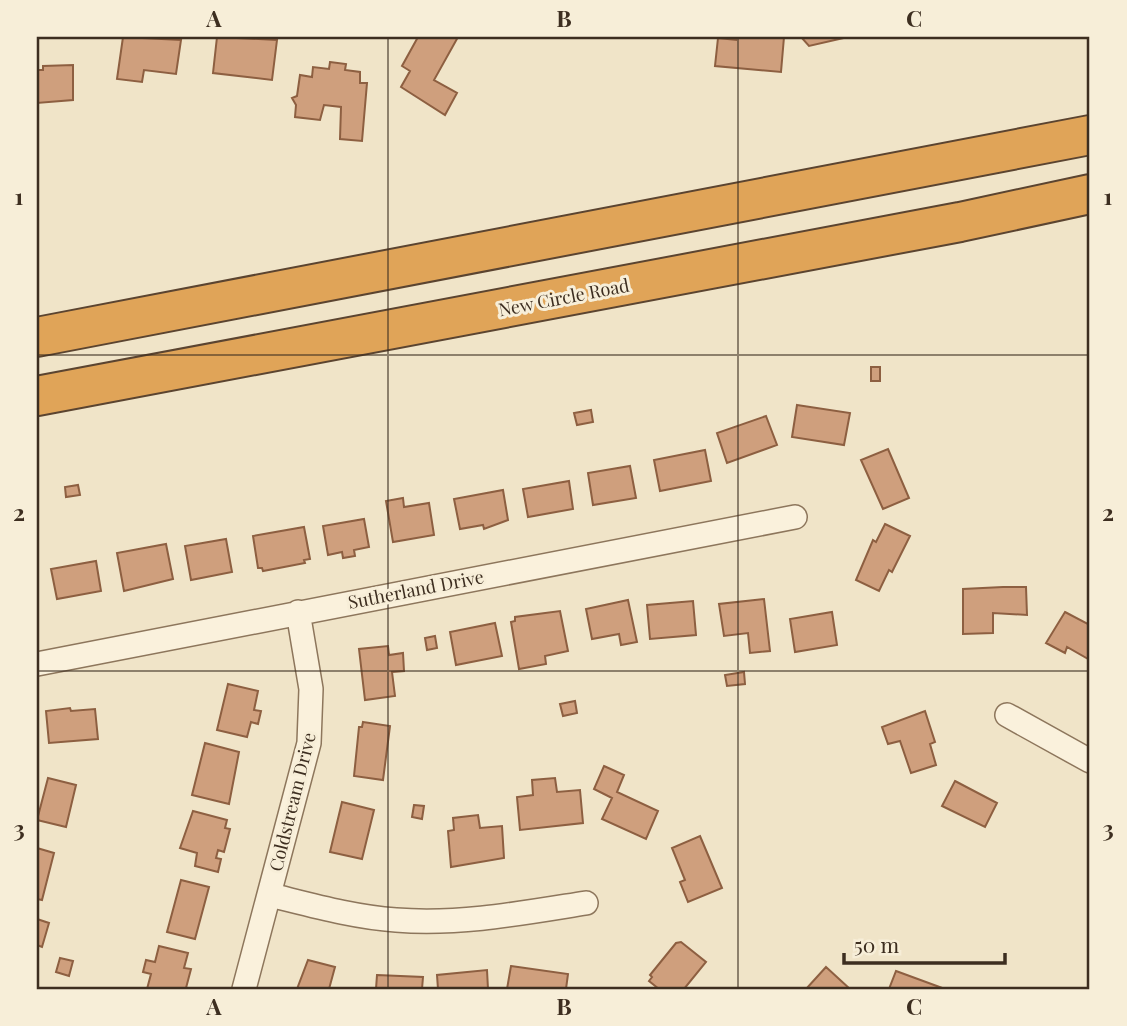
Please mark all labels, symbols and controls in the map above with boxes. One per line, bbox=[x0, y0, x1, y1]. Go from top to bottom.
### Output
text: A bbox=[205, 2, 222, 33]
text: B bbox=[556, 2, 572, 33]
text: C bbox=[906, 2, 922, 33]
text: 1 bbox=[15, 180, 24, 211]
text: 1 bbox=[1104, 180, 1113, 211]
street label: New Circle Road bbox=[496, 272, 632, 321]
text: 2 bbox=[13, 496, 25, 527]
text: 2 bbox=[1102, 496, 1114, 527]
street label: Sutherland Drive bbox=[346, 564, 486, 614]
street label: Coldstream Drive bbox=[263, 730, 321, 874]
text: 3 bbox=[13, 812, 25, 843]
text: 3 bbox=[1102, 812, 1114, 843]
scale bar bbox=[844, 921, 1004, 965]
text: 50 m bbox=[854, 930, 900, 958]
text: A bbox=[205, 990, 222, 1021]
text: B bbox=[556, 990, 572, 1021]
text: C bbox=[906, 990, 922, 1021]

